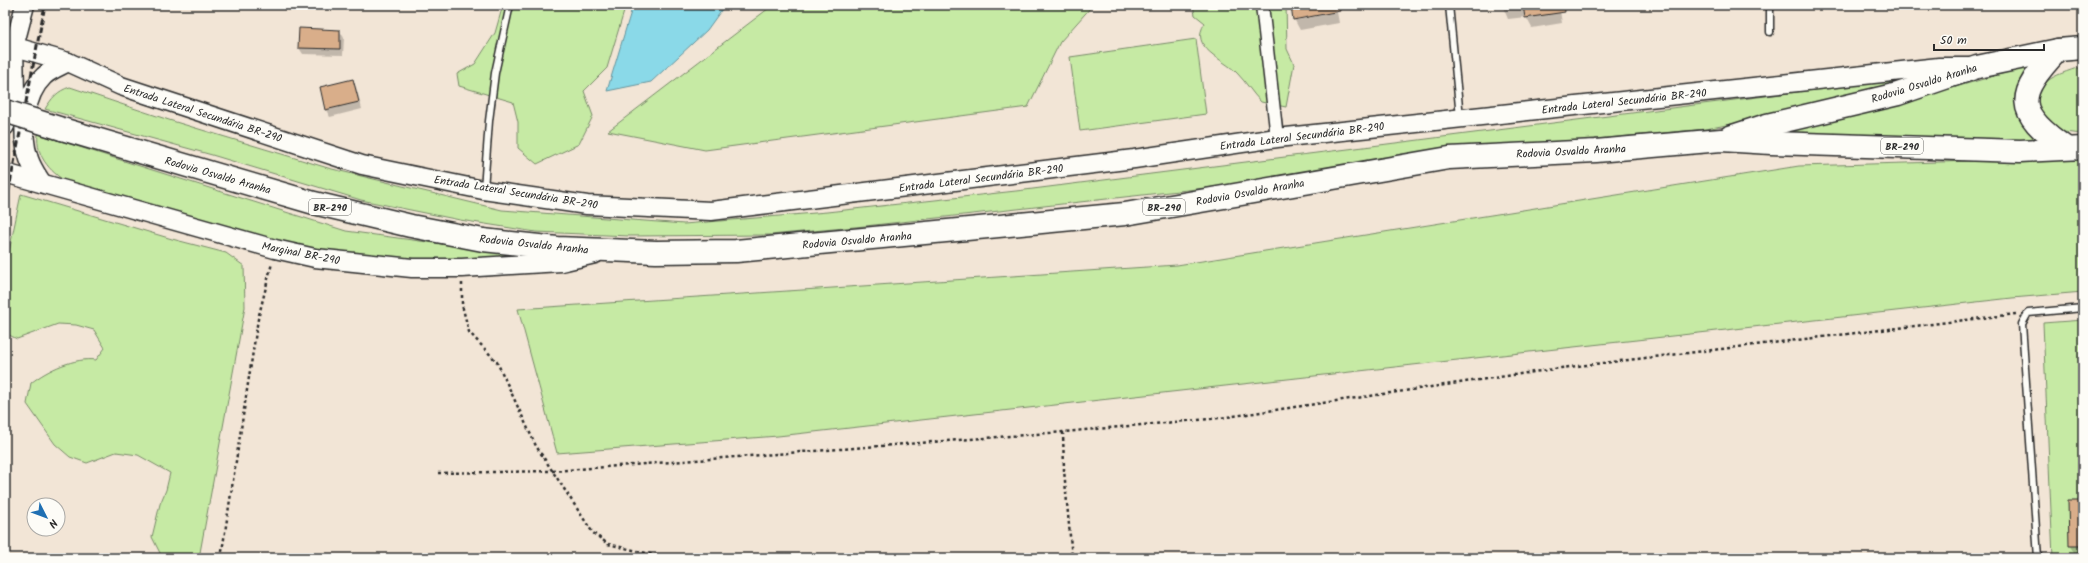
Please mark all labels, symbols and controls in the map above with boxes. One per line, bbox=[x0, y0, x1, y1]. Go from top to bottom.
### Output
scale bar bbox=[1934, 26, 2044, 52]
text: 50 m bbox=[1940, 31, 1967, 50]
street label: Rodovia Osvaldo Aranha bbox=[1869, 59, 1979, 109]
street label: Entrada Lateral Secundária BR-290 bbox=[121, 80, 285, 148]
street label: Entrada Lateral Secundária BR-290 bbox=[1541, 84, 1708, 120]
street label: Entrada Lateral Secundária BR-290 bbox=[1219, 118, 1386, 156]
road number: BR-290 bbox=[1881, 138, 1923, 154]
street label: Rodovia Osvaldo Aranha bbox=[1516, 140, 1626, 164]
street label: Rodovia Osvaldo Aranha bbox=[162, 152, 273, 200]
street label: Entrada Lateral Secundária BR-290 bbox=[898, 160, 1065, 198]
street label: Entrada Lateral Secundária BR-290 bbox=[433, 171, 600, 215]
street label: Rodovia Osvaldo Aranha bbox=[1194, 175, 1306, 211]
road number: BR-290 bbox=[309, 199, 351, 215]
road number: BR-290 bbox=[1143, 199, 1185, 215]
street label: Rodovia Osvaldo Aranha bbox=[802, 227, 913, 255]
street label: Rodovia Osvaldo Aranha bbox=[478, 230, 590, 260]
street label: Marginal BR-290 bbox=[260, 238, 342, 270]
north arrow bbox=[26, 497, 66, 537]
text: N bbox=[44, 514, 62, 532]

